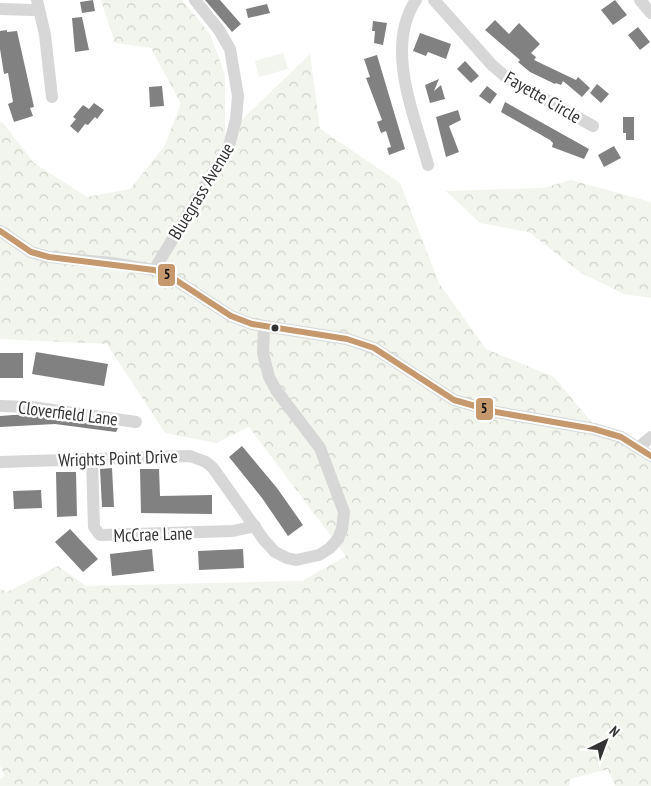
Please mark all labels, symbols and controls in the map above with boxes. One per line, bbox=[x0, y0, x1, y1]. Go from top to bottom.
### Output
street label: Fayette Circle bbox=[500, 66, 586, 128]
street label: Bluegrass Avenue bbox=[163, 138, 239, 244]
line badge: 5 bbox=[157, 263, 176, 287]
text: 5 bbox=[164, 265, 170, 283]
unlabelled marker bbox=[270, 323, 280, 333]
street label: Cloverfield Lane bbox=[17, 395, 119, 431]
line badge: 5 bbox=[475, 397, 494, 421]
text: 5 bbox=[481, 399, 487, 417]
street label: Wrights Point Drive bbox=[58, 444, 178, 472]
street label: McCrae Lane bbox=[113, 521, 193, 547]
north arrow bbox=[581, 716, 631, 766]
text: N bbox=[606, 722, 624, 741]

